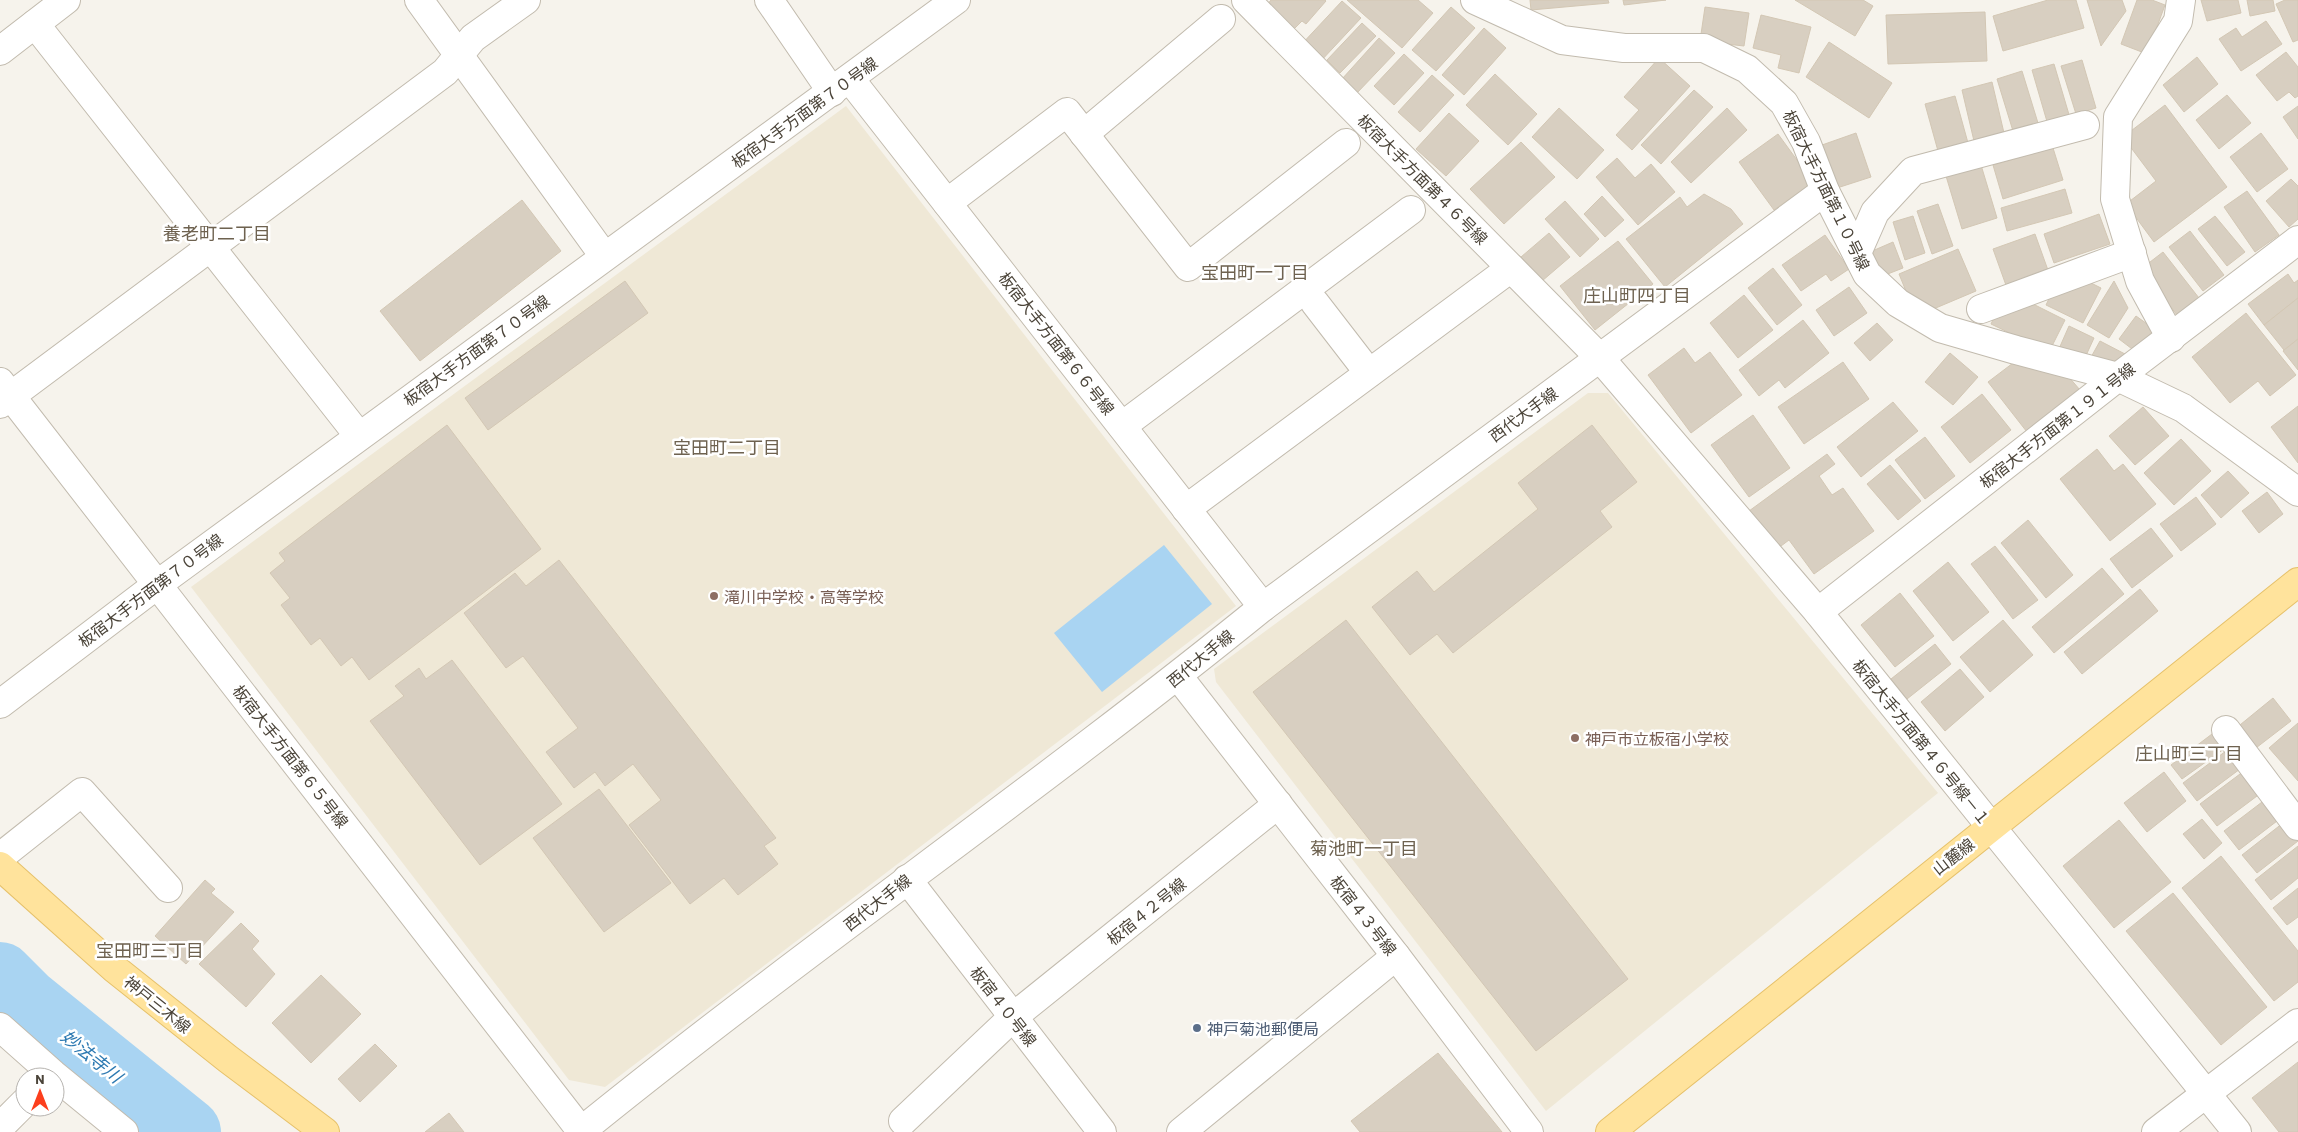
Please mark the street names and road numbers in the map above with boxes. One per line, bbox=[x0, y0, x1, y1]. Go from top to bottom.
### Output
street label: 板宿大手方面第７０号線 bbox=[727, 53, 881, 171]
street label: 板宿大手方面第１０号線 bbox=[1780, 107, 1874, 273]
street label: 板宿大手方面第４６号線 bbox=[1354, 110, 1492, 248]
street label: 板宿大手方面第６６号線 bbox=[995, 268, 1119, 418]
street label: 板宿大手方面第７０号線 bbox=[399, 291, 553, 409]
street label: 板宿大手方面第１９１号線 bbox=[1975, 358, 2139, 492]
street label: 西代大手線 bbox=[1485, 383, 1561, 445]
street label: 板宿大手方面第７０号線 bbox=[74, 529, 226, 651]
street label: 西代大手線 bbox=[1163, 625, 1237, 691]
street label: 板宿大手方面第４６号線－１ bbox=[1849, 655, 1995, 829]
street label: 板宿大手方面第６５号線 bbox=[229, 681, 353, 831]
street label: 山麓線 bbox=[1928, 834, 1978, 878]
street label: 西代大手線 bbox=[840, 870, 914, 934]
street label: 板宿４３号線 bbox=[1327, 871, 1401, 959]
street label: 板宿４２号線 bbox=[1103, 873, 1189, 949]
street label: 板宿４０号線 bbox=[967, 962, 1041, 1050]
street label: 神戸三木線 bbox=[121, 971, 195, 1037]

